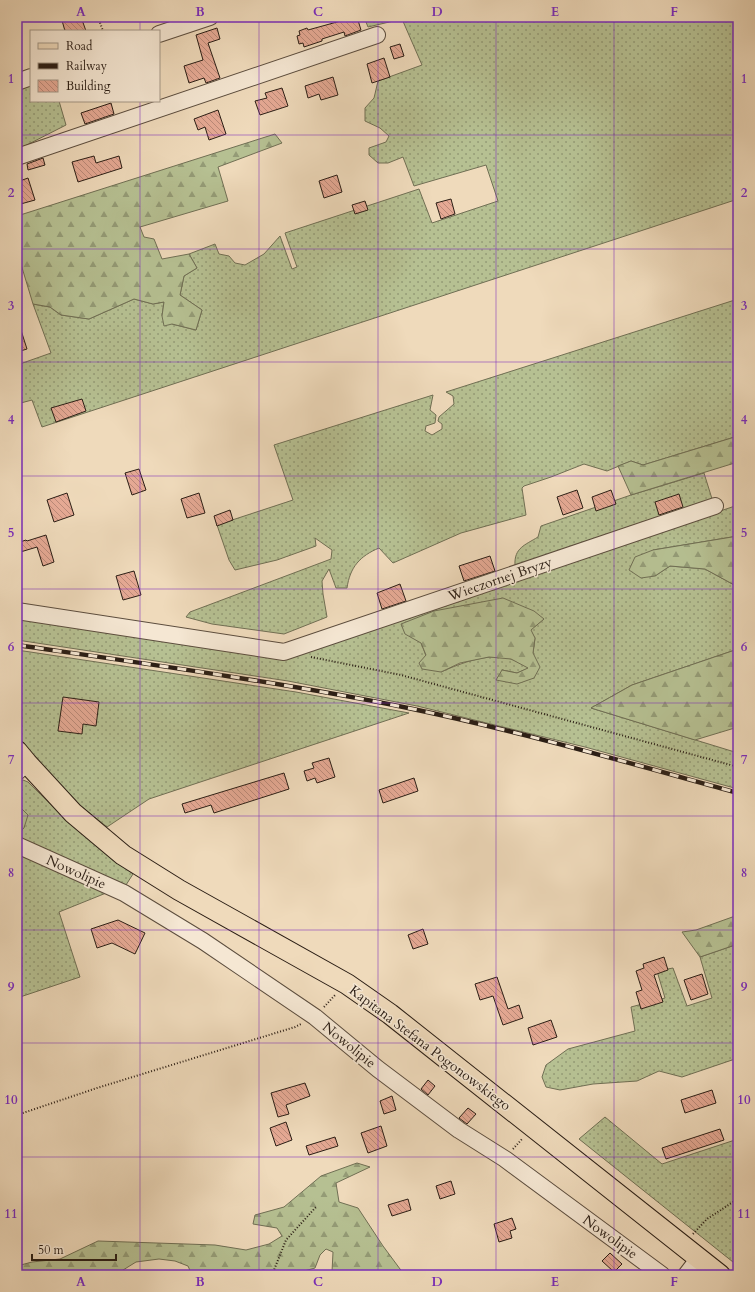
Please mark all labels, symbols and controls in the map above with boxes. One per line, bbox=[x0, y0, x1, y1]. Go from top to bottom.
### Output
text: A bbox=[76, 3, 86, 21]
text: B bbox=[195, 3, 205, 21]
text: C bbox=[313, 3, 323, 21]
text: D bbox=[431, 3, 443, 21]
text: E bbox=[551, 3, 559, 21]
text: F bbox=[670, 3, 678, 21]
legend bbox=[30, 30, 160, 102]
text: Road bbox=[66, 38, 93, 54]
text: Railway bbox=[66, 58, 108, 74]
text: 1 bbox=[8, 70, 14, 88]
text: 1 bbox=[741, 70, 747, 88]
text: Building bbox=[66, 78, 111, 94]
text: 2 bbox=[8, 184, 15, 202]
text: 2 bbox=[741, 184, 748, 202]
text: 3 bbox=[8, 297, 15, 315]
text: 3 bbox=[741, 297, 748, 315]
text: 4 bbox=[8, 411, 15, 429]
text: 4 bbox=[741, 411, 748, 429]
text: 5 bbox=[8, 524, 14, 542]
text: 5 bbox=[741, 524, 747, 542]
street label: Wieczornej Bryzy bbox=[445, 552, 555, 606]
text: 6 bbox=[8, 638, 15, 656]
text: 6 bbox=[741, 638, 748, 656]
text: 7 bbox=[8, 751, 15, 769]
text: 7 bbox=[741, 751, 748, 769]
street label: Nowolipie bbox=[43, 850, 109, 894]
text: 8 bbox=[8, 864, 14, 882]
text: 8 bbox=[741, 864, 747, 882]
text: 9 bbox=[8, 978, 15, 996]
text: 9 bbox=[741, 978, 748, 996]
street label: Kapitana Stefana Pogonowskiego bbox=[345, 981, 515, 1115]
street label: Nowolipie bbox=[318, 1018, 380, 1072]
text: 10 bbox=[4, 1091, 18, 1109]
text: 10 bbox=[737, 1091, 751, 1109]
text: 11 bbox=[4, 1205, 18, 1223]
text: 11 bbox=[737, 1205, 751, 1223]
street label: Nowolipie bbox=[579, 1211, 641, 1263]
scale bar bbox=[32, 1236, 116, 1262]
text: 50 m bbox=[38, 1242, 65, 1258]
text: A bbox=[76, 1273, 86, 1291]
text: B bbox=[195, 1273, 205, 1291]
text: C bbox=[313, 1273, 323, 1291]
text: D bbox=[431, 1273, 443, 1291]
text: E bbox=[551, 1273, 559, 1291]
text: F bbox=[670, 1273, 678, 1291]

